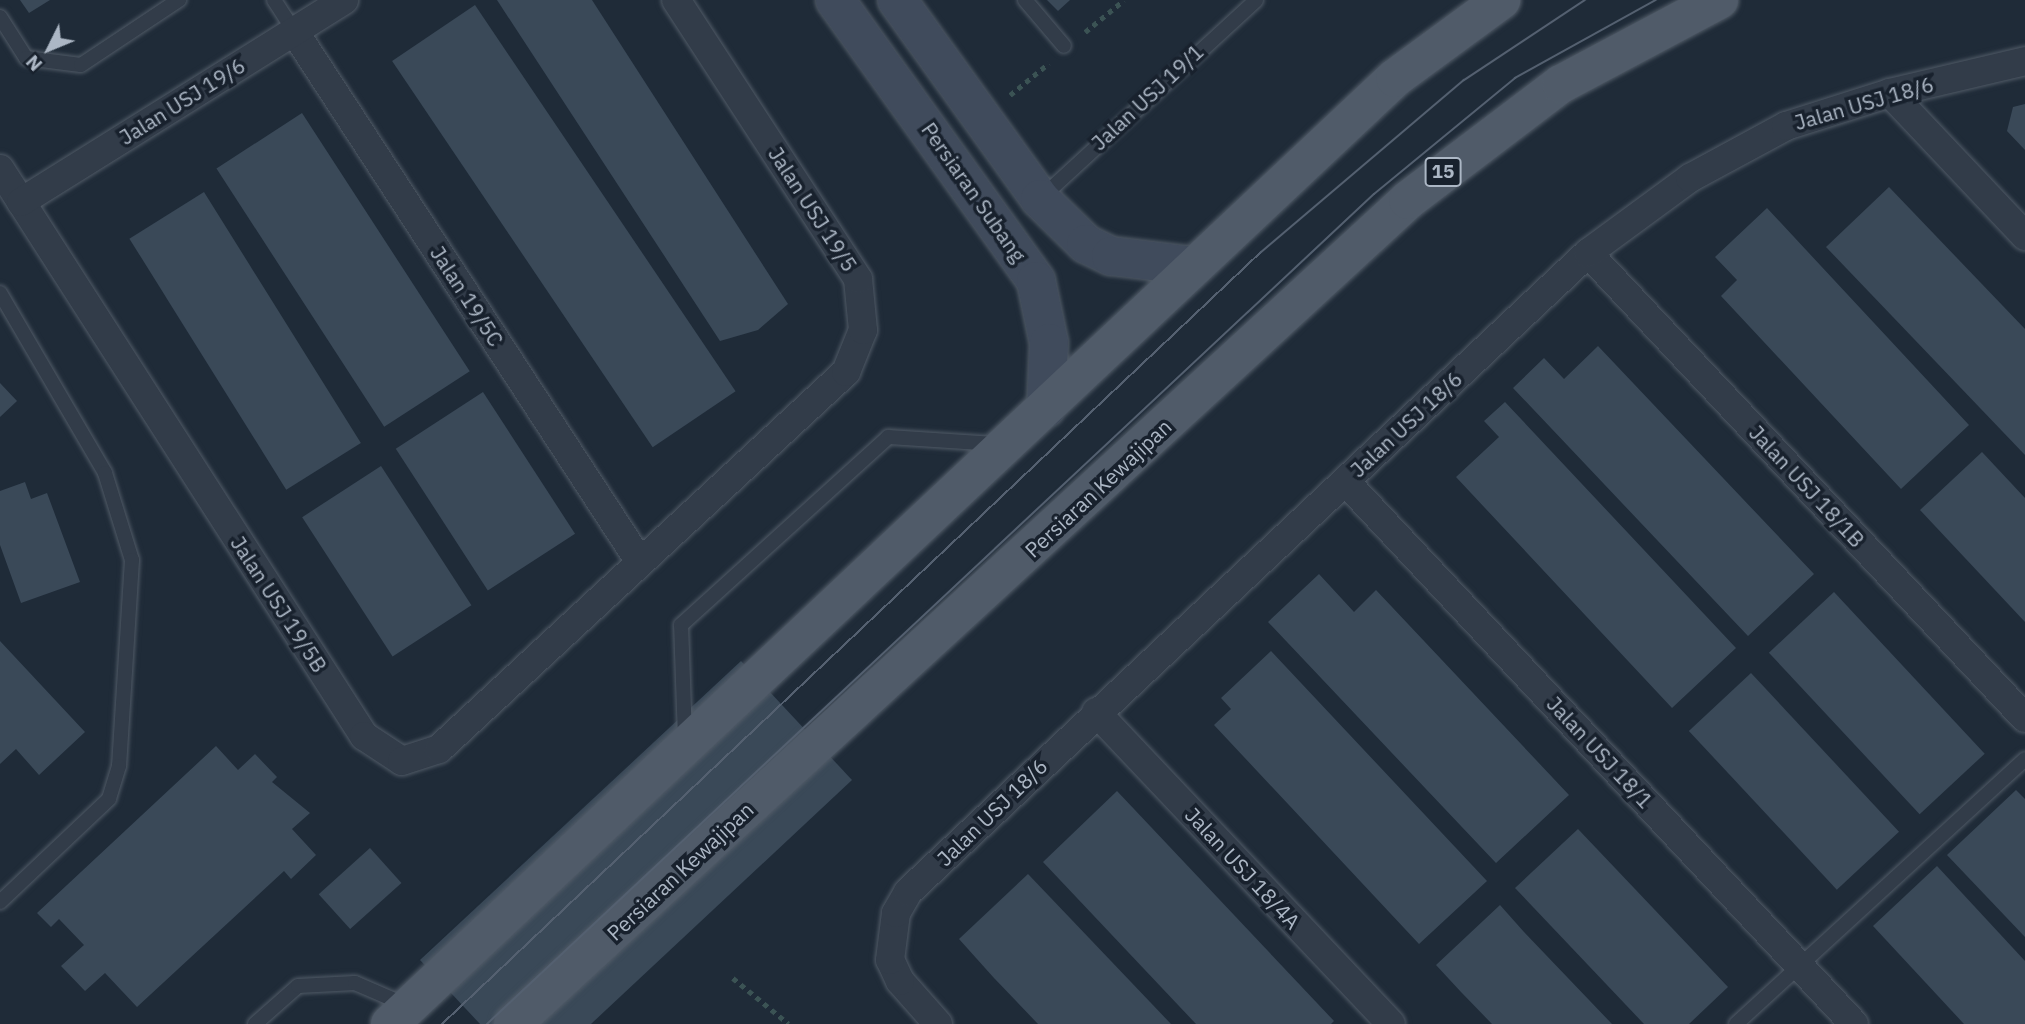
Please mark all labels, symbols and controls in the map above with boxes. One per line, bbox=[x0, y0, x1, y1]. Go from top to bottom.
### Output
north arrow bbox=[14, 14, 84, 84]
street label: Jalan USJ 19/1 bbox=[1086, 39, 1208, 155]
text: N bbox=[20, 50, 47, 77]
street label: Jalan USJ 19/6 bbox=[114, 52, 250, 150]
street label: Jalan USJ 18/6 bbox=[1791, 71, 1937, 135]
street label: Persiaran Subang bbox=[917, 117, 1031, 267]
street label: Jalan USJ 19/5 bbox=[763, 142, 863, 276]
road number: 15 bbox=[1424, 156, 1462, 188]
street label: Jalan 19/5C bbox=[425, 241, 509, 351]
street label: Jalan USJ 18/6 bbox=[1345, 366, 1467, 482]
street label: Persiaran Kewajipan bbox=[1020, 414, 1176, 562]
street label: Jalan USJ 18/1B bbox=[1744, 420, 1870, 552]
street label: Jalan USJ 19/5B bbox=[226, 531, 332, 677]
street label: Jalan USJ 18/1 bbox=[1542, 691, 1658, 813]
street label: Jalan USJ 18/6 bbox=[932, 753, 1052, 871]
street label: Persiaran Kewajipan bbox=[602, 797, 758, 945]
street label: Jalan USJ 18/4A bbox=[1180, 802, 1306, 934]

